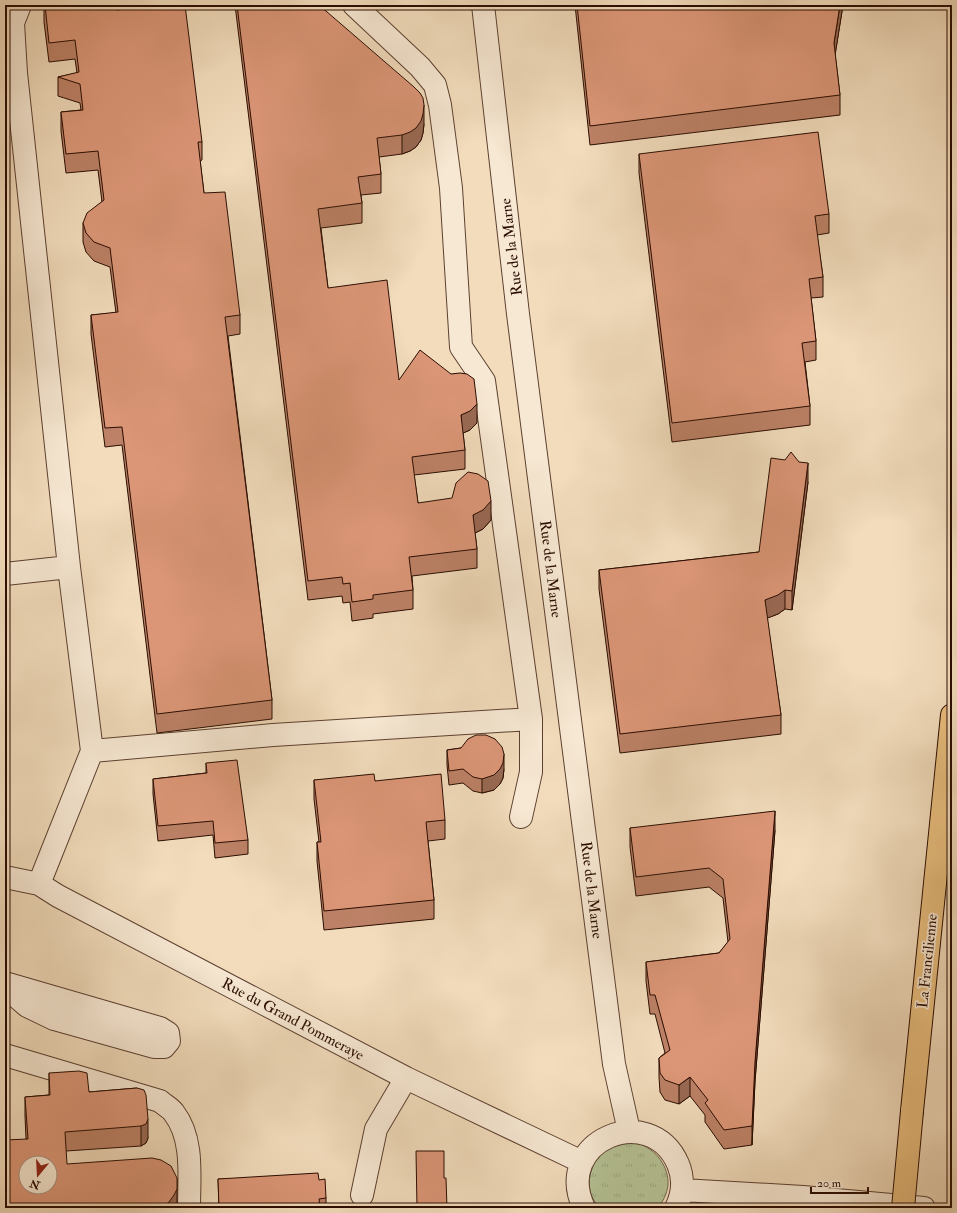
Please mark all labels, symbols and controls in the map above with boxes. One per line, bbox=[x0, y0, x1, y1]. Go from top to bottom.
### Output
street label: Rue de la Marne bbox=[496, 197, 527, 297]
street label: Rue de la Marne bbox=[535, 519, 566, 619]
street label: Rue de la Marne bbox=[576, 840, 607, 940]
street label: La Francilienne bbox=[913, 913, 942, 1009]
street label: Rue du Grand Pommeraye bbox=[219, 974, 367, 1065]
north arrow bbox=[18, 1155, 58, 1195]
scale bar bbox=[811, 1169, 868, 1195]
text: N bbox=[27, 1176, 43, 1192]
text: 20 m bbox=[817, 1176, 842, 1191]

